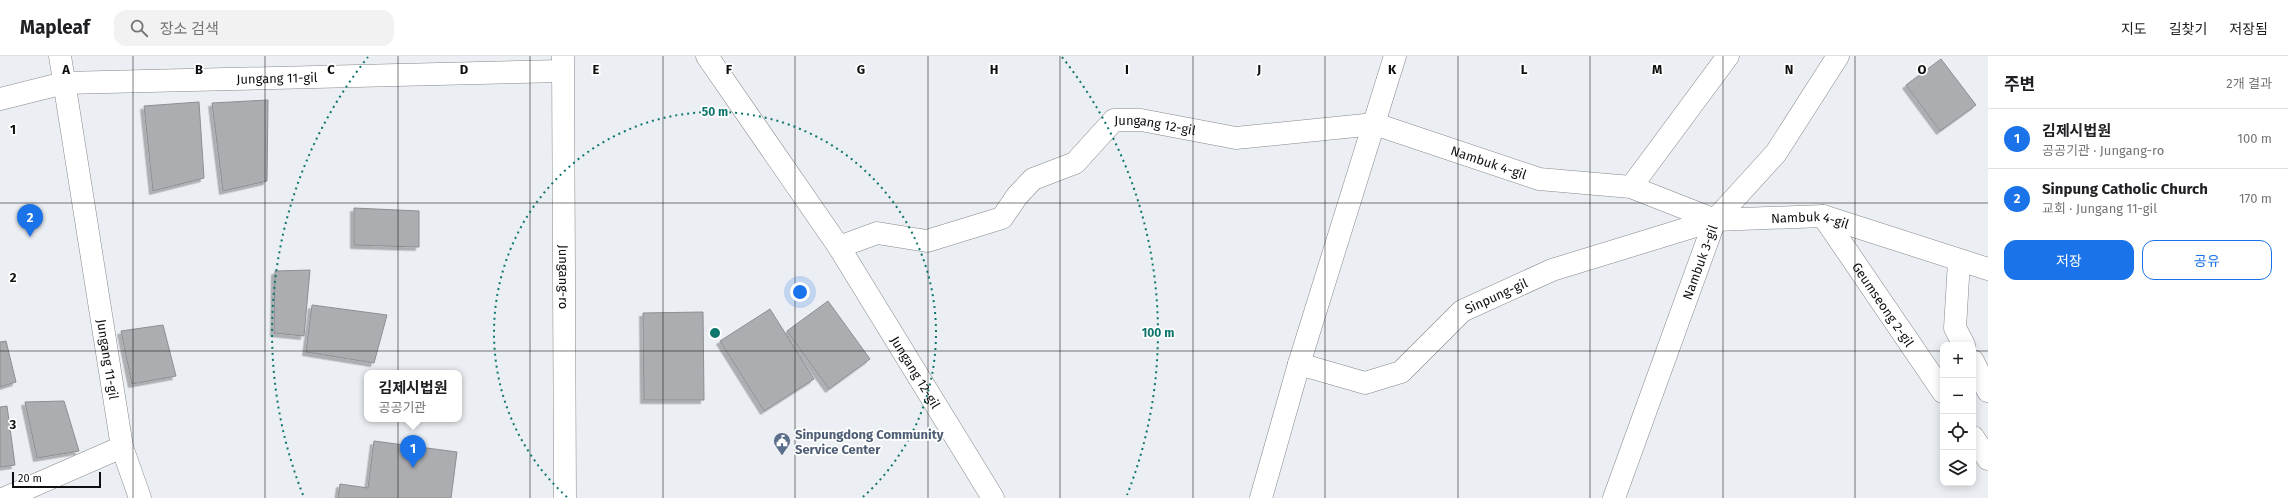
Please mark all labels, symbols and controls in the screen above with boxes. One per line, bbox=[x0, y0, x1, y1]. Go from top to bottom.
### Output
search box bbox=[114, 10, 394, 46]
text: Mapleaf bbox=[20, 16, 90, 39]
icon: search bbox=[128, 17, 150, 39]
text: 장소 검색 bbox=[160, 20, 219, 38]
text: 지도 bbox=[2121, 21, 2147, 38]
text: 길찾기 bbox=[2169, 21, 2207, 38]
text: 저장됨 bbox=[2229, 21, 2268, 38]
text: A bbox=[61, 62, 70, 77]
text: B bbox=[195, 62, 203, 77]
text: C bbox=[327, 62, 335, 77]
text: D bbox=[460, 62, 469, 77]
text: E bbox=[593, 62, 600, 77]
text: F bbox=[726, 62, 733, 77]
text: G bbox=[857, 62, 865, 77]
text: H bbox=[990, 62, 998, 77]
text: I bbox=[1125, 62, 1129, 77]
text: J bbox=[1256, 62, 1261, 77]
text: K bbox=[1388, 62, 1397, 77]
text: L bbox=[1521, 62, 1528, 77]
text: M bbox=[1652, 62, 1662, 77]
text: N bbox=[1785, 62, 1793, 77]
text: O bbox=[1918, 62, 1927, 77]
street label: Jungang 11-gil bbox=[236, 70, 318, 87]
text: 주변 bbox=[2004, 74, 2035, 95]
text: 2개 결과 bbox=[2226, 76, 2272, 91]
text: 50 m bbox=[702, 105, 728, 119]
street label: Jungang 12-gil bbox=[1114, 113, 1197, 138]
text: 1 bbox=[10, 122, 16, 137]
text: 김제시법원 bbox=[2042, 122, 2111, 140]
text: 1 bbox=[2014, 131, 2020, 146]
text: 100 m bbox=[2237, 131, 2272, 146]
street label: Nambuk 4-gil bbox=[1449, 143, 1529, 182]
text: 공공기관 · Jungang-ro bbox=[2042, 143, 2164, 158]
text: Sinpung Catholic Church bbox=[2042, 180, 2208, 198]
text: 2 bbox=[2014, 191, 2020, 206]
text: 170 m bbox=[2239, 191, 2272, 206]
text: 교회 · Jungang 11-gil bbox=[2042, 201, 2157, 216]
pin: 2 bbox=[17, 204, 43, 237]
street label: Nambuk 4-gil bbox=[1771, 209, 1851, 232]
street label: Nambuk 3-gil bbox=[1680, 223, 1721, 302]
button: 저장 bbox=[2004, 240, 2134, 280]
button: 공유 bbox=[2142, 240, 2272, 280]
street label: Jungang-ro bbox=[556, 245, 571, 309]
street label: Geumseong 2-gil bbox=[1849, 260, 1917, 350]
text: 2 bbox=[10, 270, 17, 285]
street label: Sinpung-gil bbox=[1462, 275, 1530, 317]
your location bbox=[790, 282, 810, 302]
street label: Jungang 11-gil bbox=[94, 318, 121, 401]
centre of rings bbox=[708, 326, 722, 340]
text: 100 m bbox=[1142, 326, 1174, 340]
street label: Jungang 12-gil bbox=[887, 333, 943, 412]
map controls bbox=[1940, 342, 1976, 486]
button: + bbox=[1940, 342, 1976, 378]
popup bbox=[364, 370, 462, 422]
button: − bbox=[1940, 378, 1976, 414]
text: 김제시법원 bbox=[378, 379, 448, 397]
text: 공공기관 bbox=[378, 400, 426, 415]
button: locate bbox=[1940, 414, 1976, 450]
text: 3 bbox=[9, 417, 17, 432]
place label: Sinpungdong Community Service Center bbox=[795, 427, 944, 457]
public building icon: Sinpungdong Community Service Center bbox=[772, 431, 792, 456]
pin: 1 bbox=[400, 435, 426, 468]
button: layers bbox=[1940, 450, 1976, 486]
scale bar bbox=[12, 470, 101, 489]
text: 20 m bbox=[18, 472, 42, 485]

